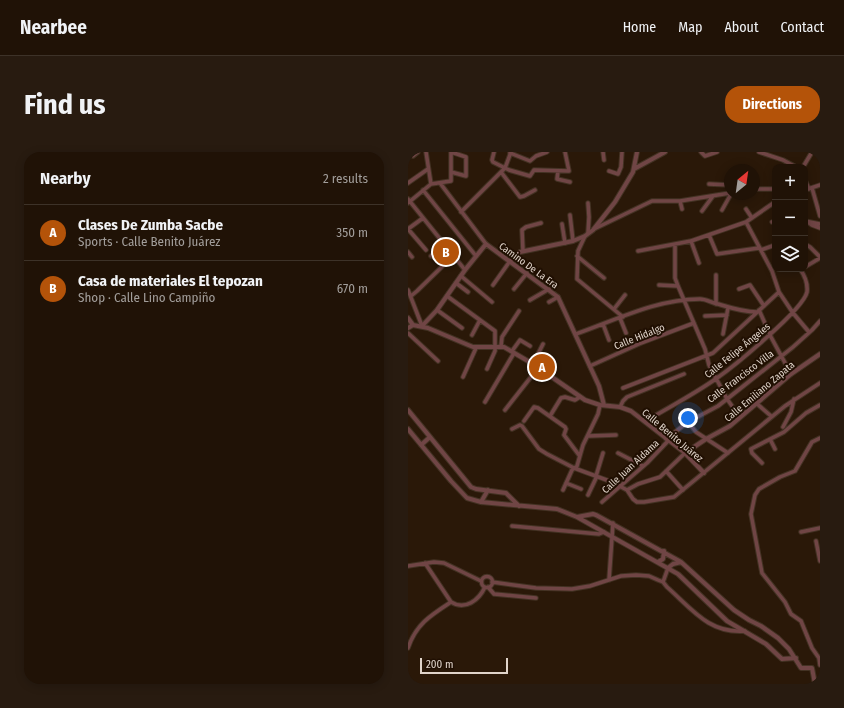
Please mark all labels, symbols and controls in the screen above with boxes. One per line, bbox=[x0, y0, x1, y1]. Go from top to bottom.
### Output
text: Nearbee bbox=[20, 16, 87, 39]
text: Home bbox=[623, 19, 656, 36]
text: Map bbox=[678, 19, 702, 36]
text: About bbox=[724, 19, 759, 36]
text: Contact bbox=[781, 19, 824, 36]
button: Directions bbox=[725, 86, 820, 123]
text: Find us bbox=[24, 88, 106, 121]
north arrow bbox=[724, 164, 760, 200]
map controls bbox=[772, 164, 808, 272]
button: + bbox=[772, 164, 808, 200]
text: Nearby bbox=[40, 168, 91, 189]
text: 2 results bbox=[323, 171, 368, 186]
button: − bbox=[772, 200, 808, 236]
text: Clases De Zumba Sacbe bbox=[78, 216, 223, 234]
text: A bbox=[49, 225, 57, 240]
text: 350 m bbox=[336, 225, 368, 240]
text: Sports · Calle Benito Juárez bbox=[78, 234, 220, 249]
button: layers bbox=[772, 236, 808, 272]
pin: B bbox=[433, 237, 459, 267]
street label: Camino De La Era bbox=[496, 240, 560, 291]
text: Casa de materiales El tepozan bbox=[78, 272, 263, 290]
text: B bbox=[49, 281, 57, 296]
text: 670 m bbox=[337, 281, 368, 296]
text: Shop · Calle Lino Campiño bbox=[78, 290, 215, 305]
street label: Calle Felipe Ángeles bbox=[701, 319, 773, 381]
street label: Calle Hidalgo bbox=[612, 321, 666, 353]
street label: Calle Francisco Villa bbox=[705, 348, 776, 406]
pin: A bbox=[529, 352, 555, 382]
street label: Calle Emiliano Zapata bbox=[722, 359, 797, 425]
street label: Calle Benito Juárez bbox=[639, 407, 705, 465]
your location bbox=[678, 408, 698, 428]
street label: Calle Juan Aldama bbox=[600, 437, 662, 496]
scale bar bbox=[420, 656, 508, 675]
text: 200 m bbox=[426, 658, 453, 671]

